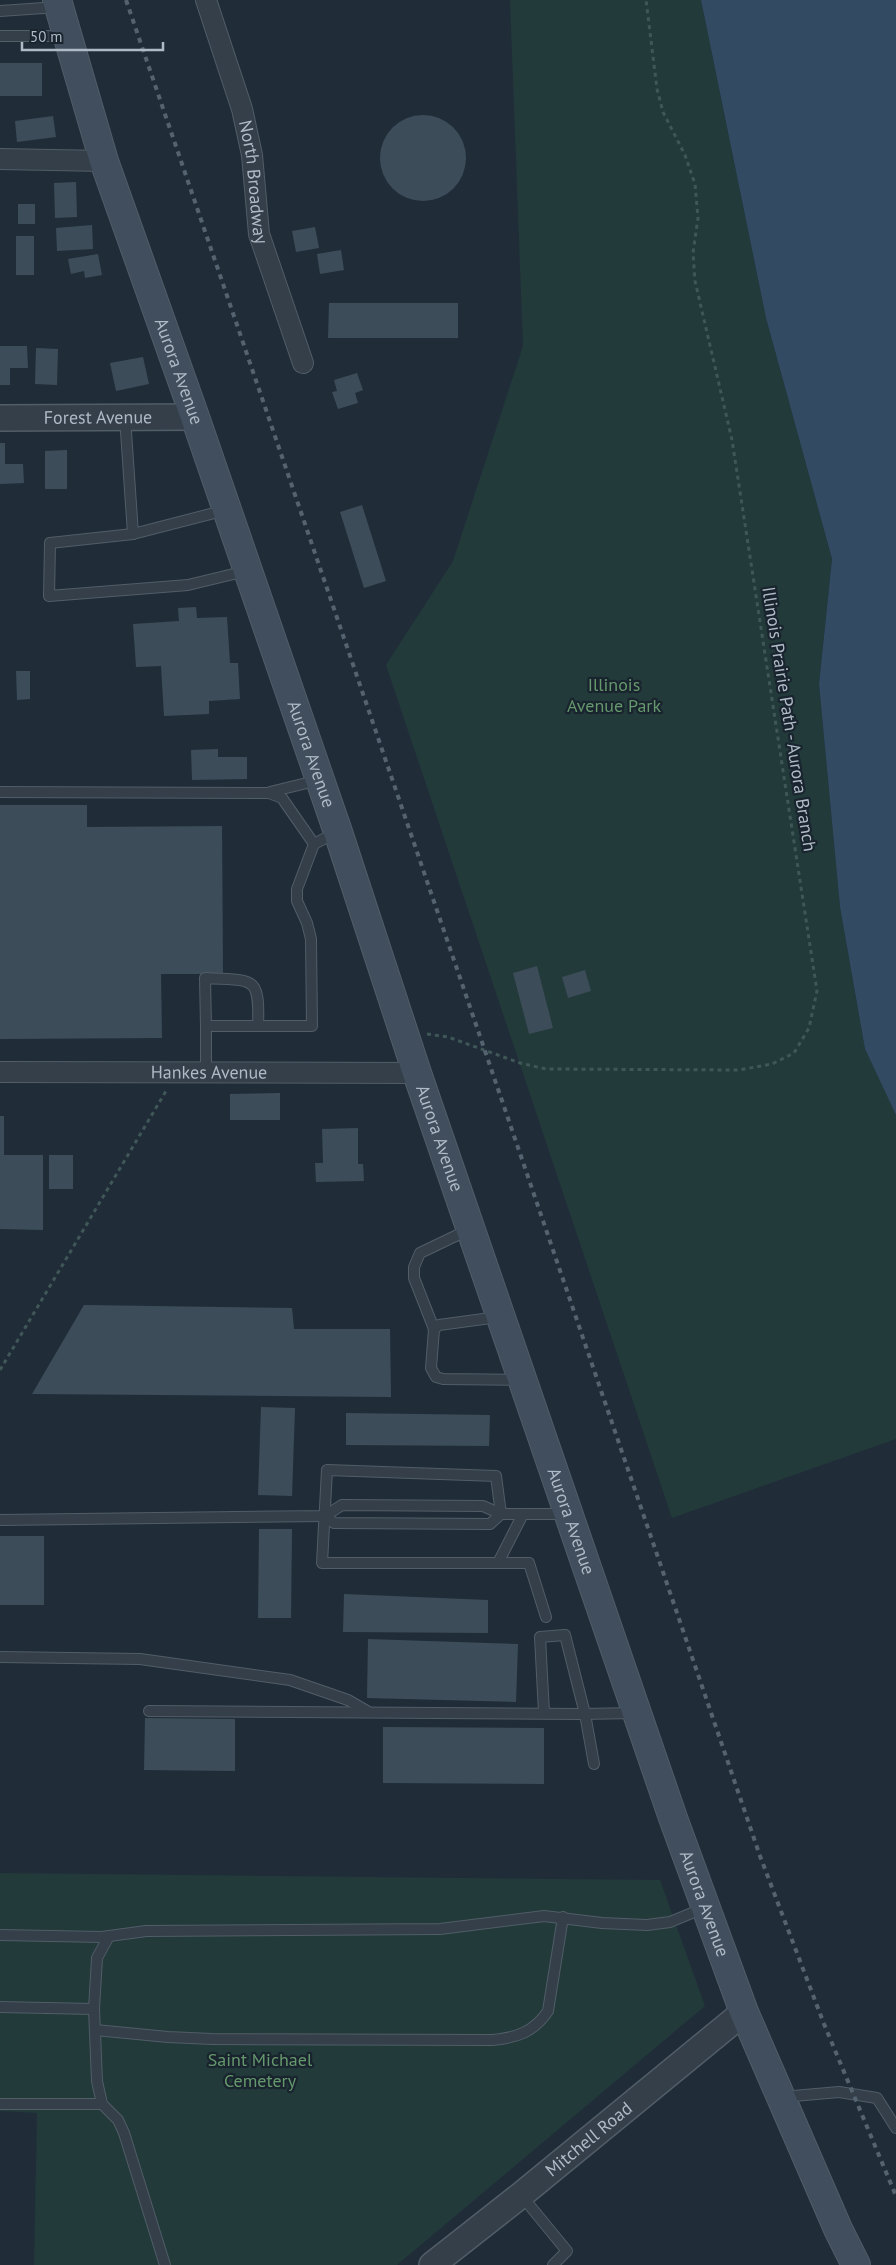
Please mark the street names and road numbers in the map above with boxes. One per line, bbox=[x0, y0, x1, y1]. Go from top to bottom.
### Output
street label: North Broadway bbox=[234, 118, 274, 248]
street label: Aurora Avenue bbox=[150, 315, 209, 428]
street label: Forest Avenue bbox=[44, 405, 152, 429]
street label: Illinois Prairie Path - Aurora Branch bbox=[757, 585, 822, 853]
street label: Aurora Avenue bbox=[283, 697, 341, 810]
street label: Hankes Avenue bbox=[151, 1060, 267, 1084]
street label: Aurora Avenue bbox=[411, 1082, 469, 1195]
street label: Aurora Avenue bbox=[543, 1465, 601, 1578]
street label: Aurora Avenue bbox=[675, 1847, 735, 1960]
street label: Mitchell Road bbox=[540, 2097, 637, 2181]

